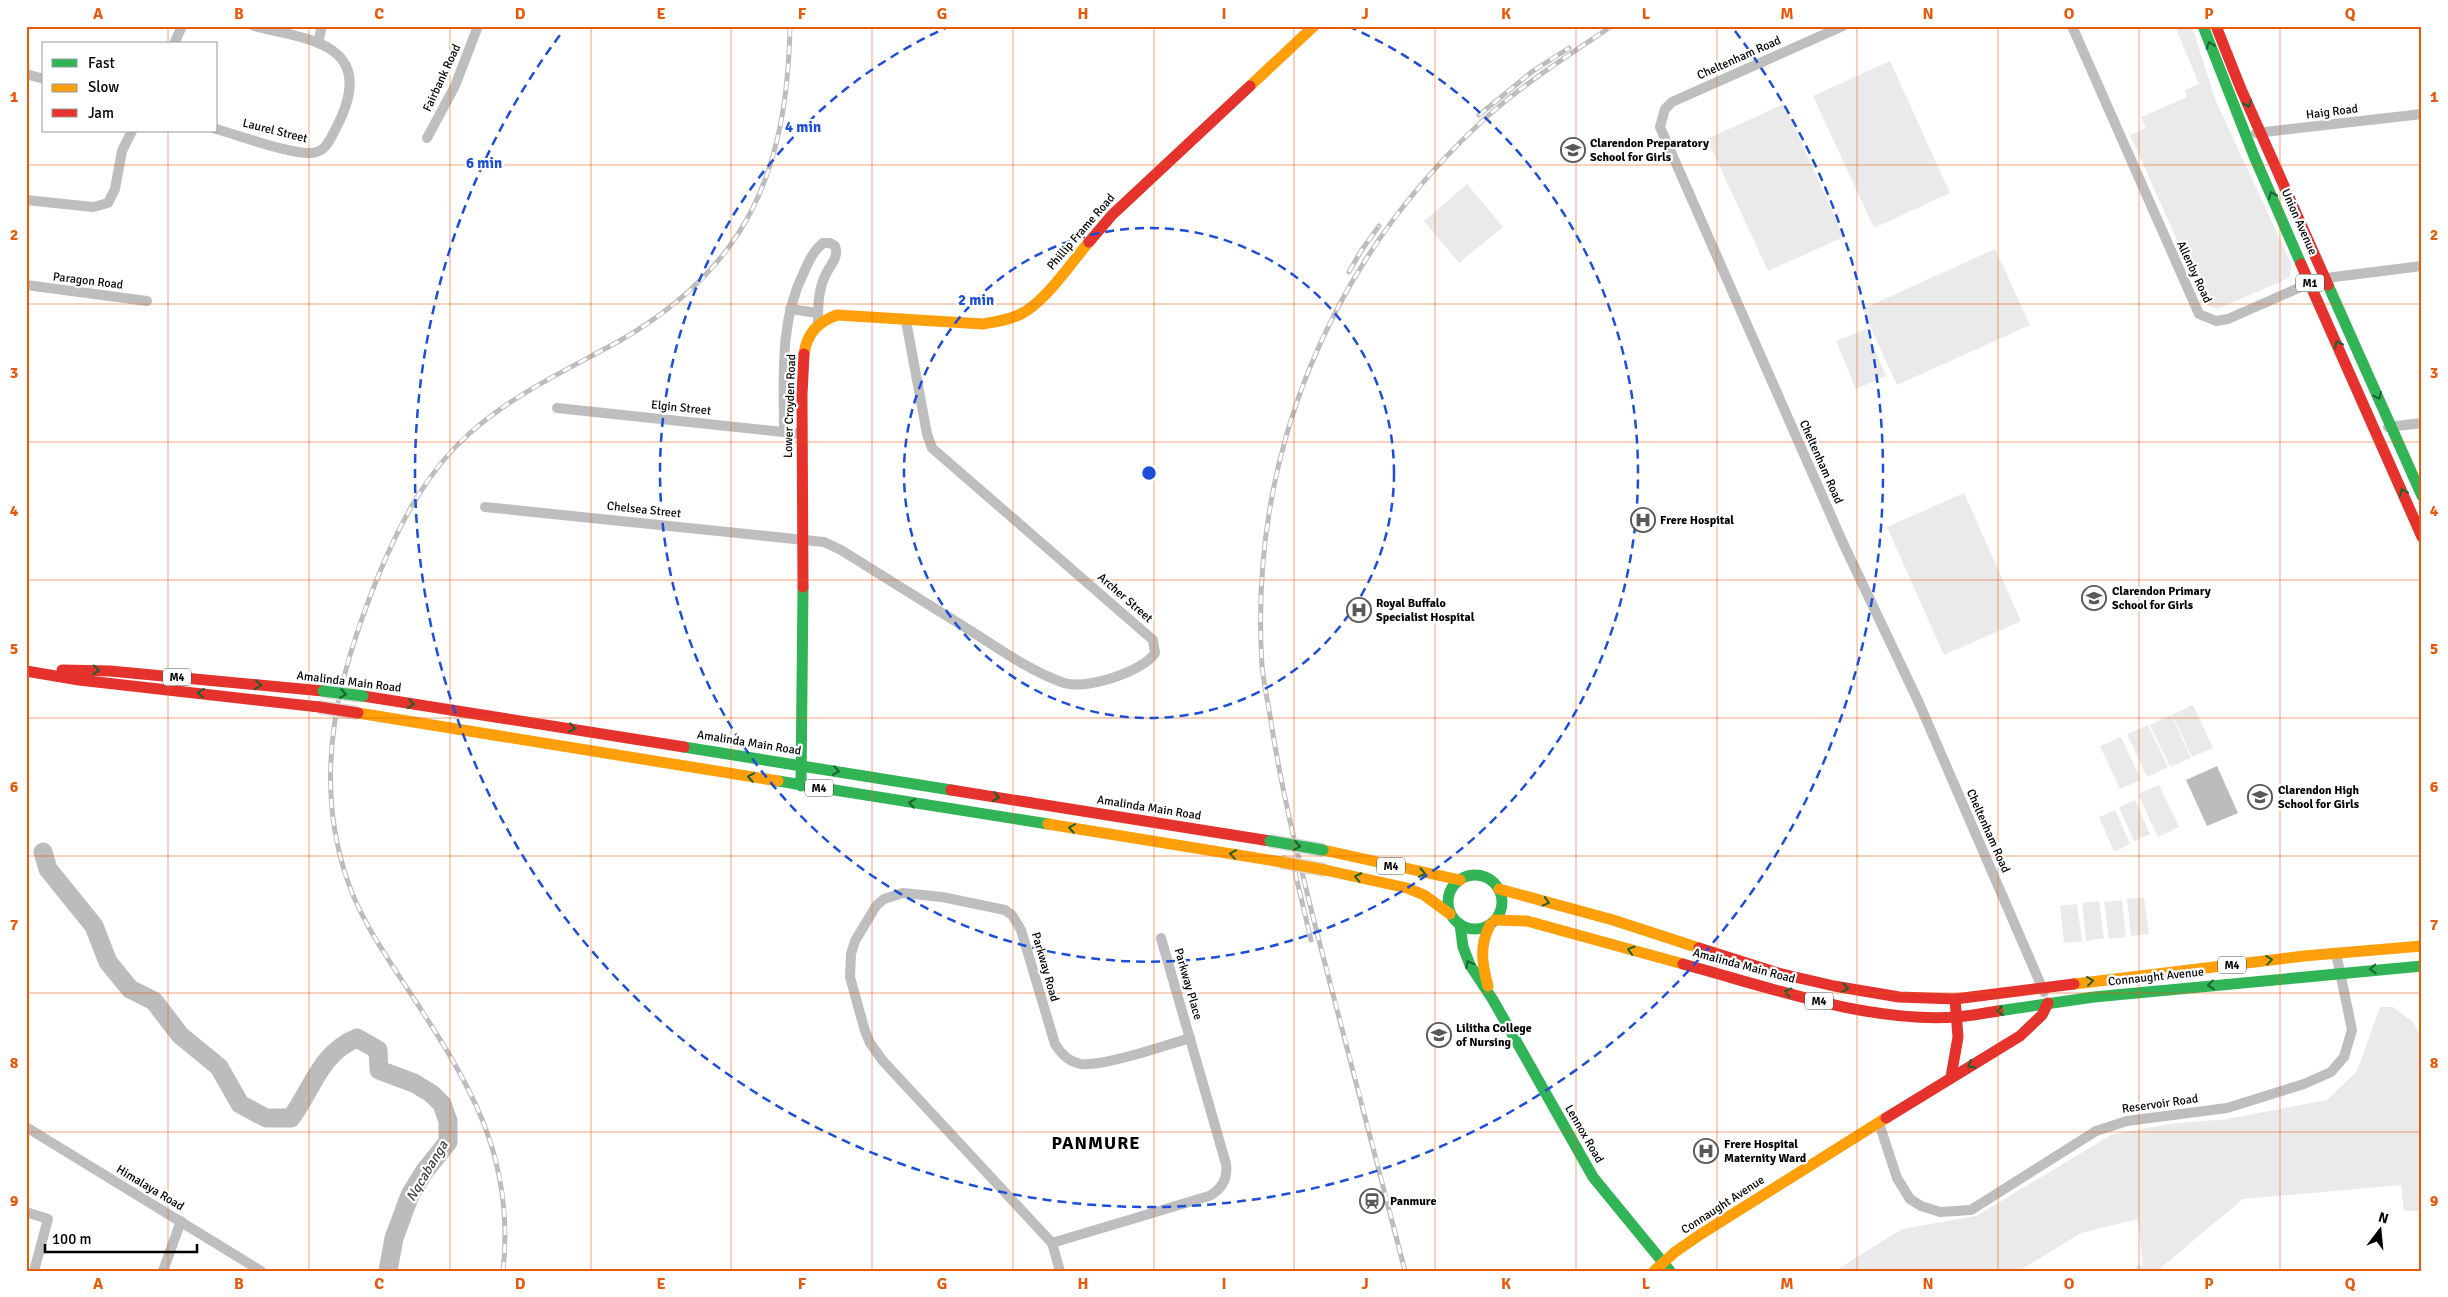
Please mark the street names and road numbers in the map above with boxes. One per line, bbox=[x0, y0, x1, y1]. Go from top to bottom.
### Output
street label: Cheltenham Road bbox=[1695, 33, 1783, 83]
street label: Fairbank Road bbox=[420, 42, 464, 114]
street label: Haig Road bbox=[2305, 101, 2359, 123]
street label: Laurel Street bbox=[241, 116, 309, 146]
street label: Union Avenue bbox=[2278, 187, 2320, 257]
street label: Phillip Frame Road bbox=[1044, 191, 1118, 273]
street label: Allenby Road bbox=[2173, 239, 2215, 305]
street label: Paragon Road bbox=[52, 269, 124, 293]
road number: M1 bbox=[2296, 274, 2324, 292]
street label: Lower Croyden Road bbox=[781, 354, 799, 458]
street label: Elgin Street bbox=[650, 397, 712, 419]
street label: Cheltenham Road bbox=[1796, 418, 1846, 506]
street label: Chelsea Street bbox=[606, 499, 682, 521]
street label: Archer Street bbox=[1094, 570, 1156, 626]
street label: Amalinda Main Road bbox=[296, 668, 402, 696]
road number: M4 bbox=[163, 669, 191, 686]
street label: Amalinda Main Road bbox=[696, 727, 802, 759]
road number: M4 bbox=[805, 780, 833, 796]
street label: Cheltenham Road bbox=[1963, 787, 2013, 875]
street label: Amalinda Main Road bbox=[1096, 792, 1202, 824]
road number: M4 bbox=[1377, 858, 1405, 874]
street label: Parkway Road bbox=[1028, 931, 1062, 1003]
street label: Amalinda Main Road bbox=[1691, 945, 1797, 987]
street label: Parkway Place bbox=[1171, 946, 1205, 1022]
road number: M4 bbox=[2218, 956, 2246, 974]
street label: Connaught Avenue bbox=[2107, 965, 2205, 989]
road number: M4 bbox=[1805, 992, 1833, 1009]
street label: Reservoir Road bbox=[2121, 1091, 2199, 1117]
street label: Lennox Road bbox=[1561, 1102, 1607, 1166]
street label: Himalaya Road bbox=[113, 1162, 187, 1214]
street label: Connaught Avenue bbox=[1678, 1172, 1768, 1238]

